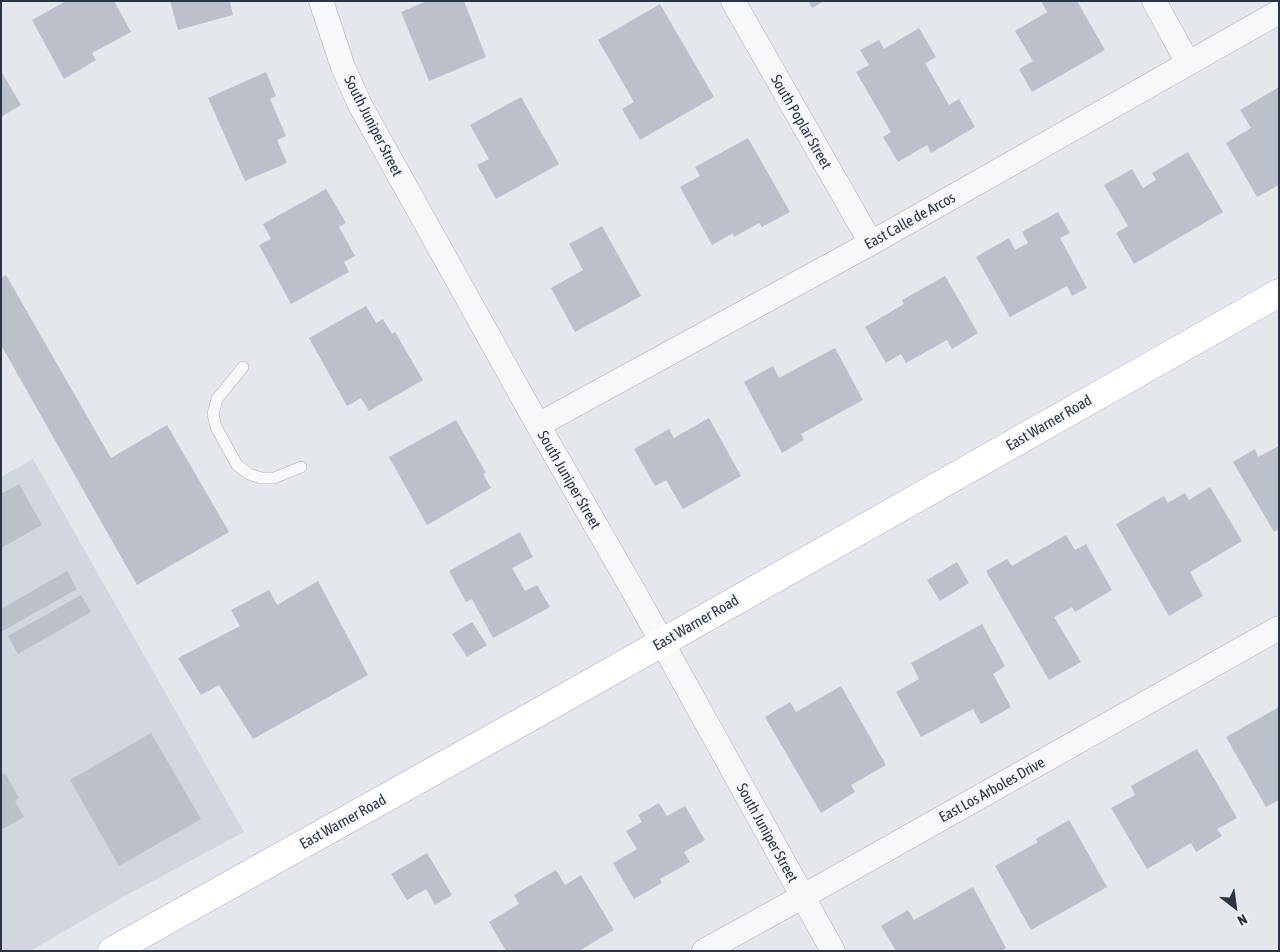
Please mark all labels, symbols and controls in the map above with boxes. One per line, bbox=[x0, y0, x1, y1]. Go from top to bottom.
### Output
street label: South Poplar Street bbox=[767, 72, 835, 172]
street label: South Juniper Street bbox=[340, 73, 406, 179]
street label: East Calle de Arcos bbox=[861, 189, 959, 253]
street label: East Warner Road bbox=[1003, 391, 1095, 455]
street label: South Juniper Street bbox=[534, 428, 604, 532]
street label: East Warner Road bbox=[650, 591, 742, 655]
street label: East Los Arboles Drive bbox=[936, 753, 1048, 827]
street label: South Juniper Street bbox=[732, 780, 802, 886]
street label: East Warner Road bbox=[297, 791, 389, 853]
north arrow bbox=[1210, 882, 1260, 932]
text: N bbox=[1235, 911, 1250, 929]

